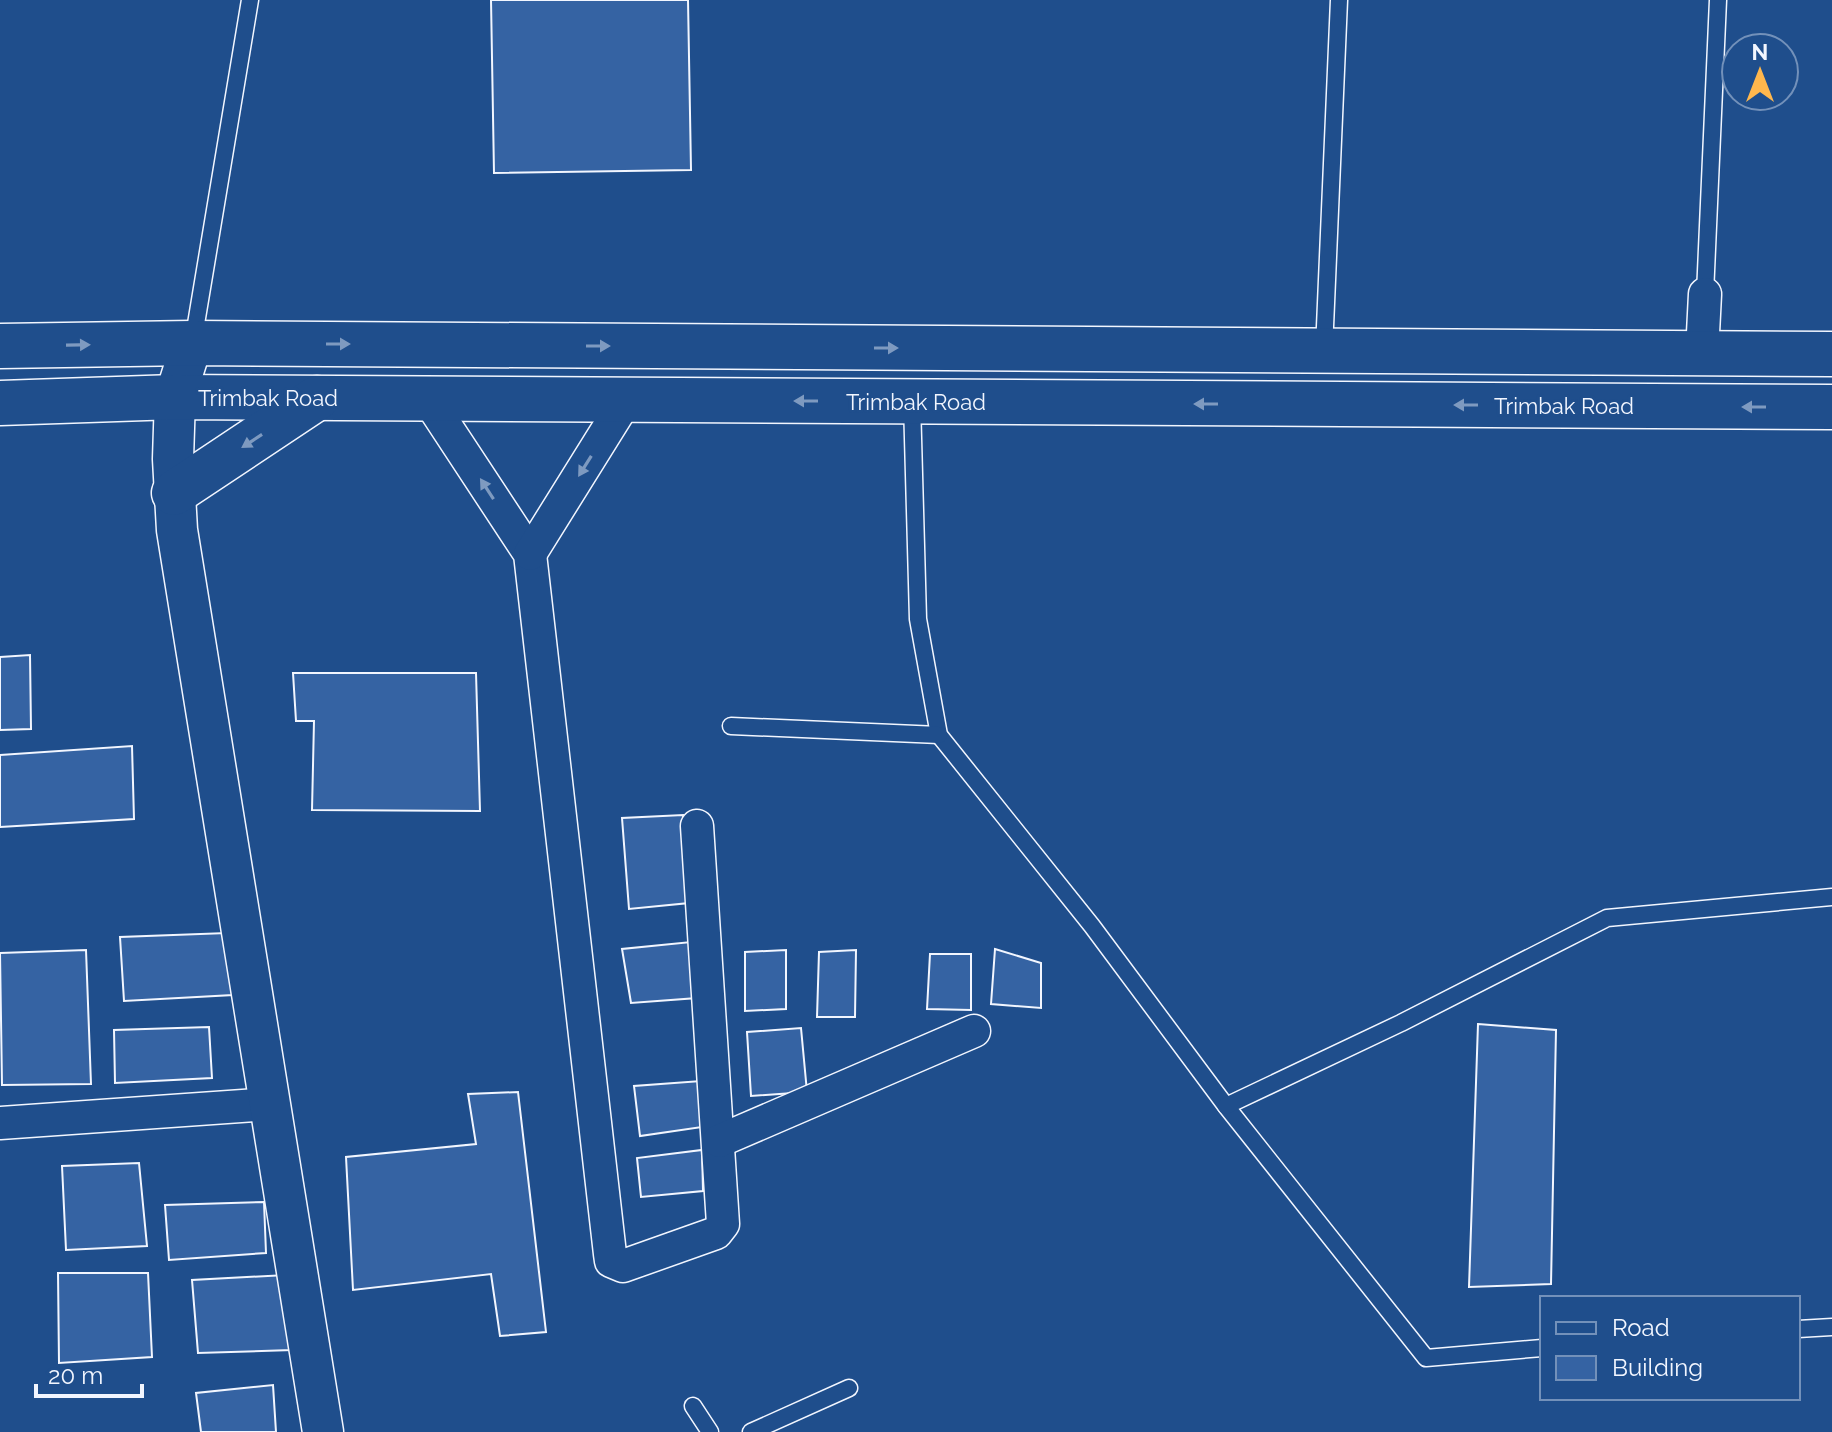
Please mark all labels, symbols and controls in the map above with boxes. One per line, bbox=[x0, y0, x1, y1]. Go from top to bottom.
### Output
north arrow bbox=[1720, 32, 1800, 112]
text: N bbox=[1752, 39, 1768, 65]
one-way arrow bbox=[66, 338, 91, 351]
one-way arrow bbox=[326, 338, 351, 350]
one-way arrow bbox=[586, 339, 611, 352]
one-way arrow bbox=[874, 342, 899, 354]
street label: Trimbak Road bbox=[198, 385, 338, 411]
street label: Trimbak Road bbox=[846, 389, 986, 415]
street label: Trimbak Road bbox=[1494, 393, 1634, 419]
one-way arrow bbox=[793, 395, 818, 407]
one-way arrow bbox=[1193, 397, 1218, 410]
one-way arrow bbox=[1453, 399, 1478, 411]
one-way arrow bbox=[1741, 401, 1766, 413]
one-way arrow bbox=[241, 434, 263, 448]
one-way arrow bbox=[578, 455, 592, 477]
one-way arrow bbox=[480, 478, 495, 500]
legend bbox=[1540, 1296, 1800, 1400]
text: Road bbox=[1612, 1313, 1670, 1342]
scale bar bbox=[36, 1348, 142, 1398]
text: Building bbox=[1612, 1353, 1703, 1382]
text: 20 m bbox=[48, 1361, 103, 1390]

